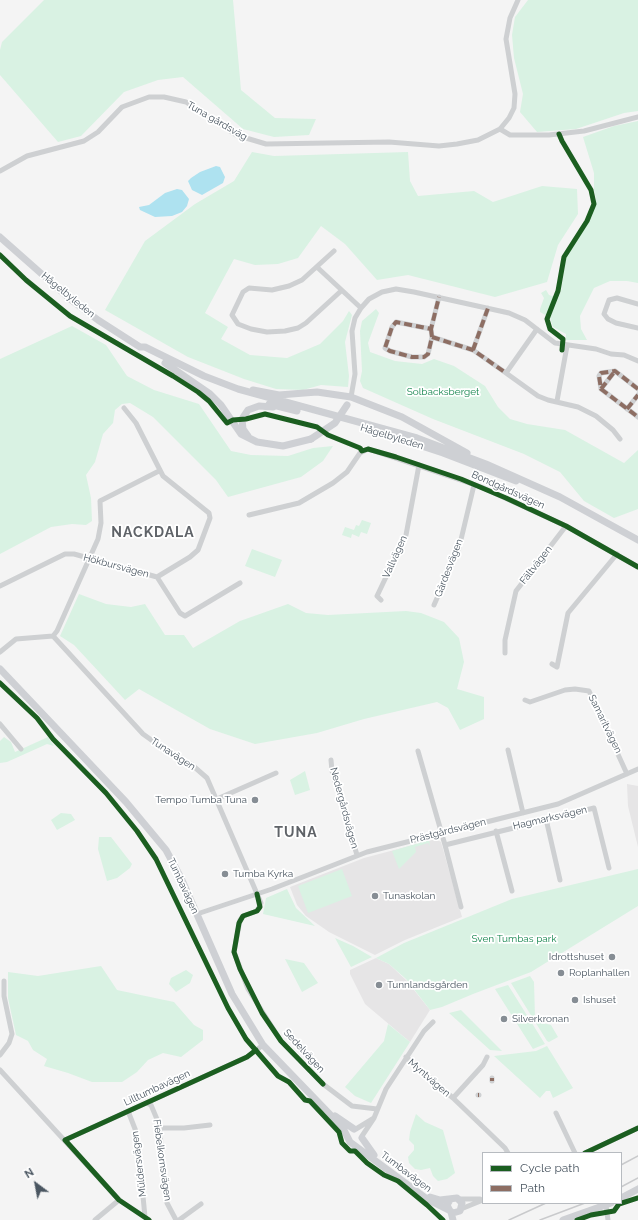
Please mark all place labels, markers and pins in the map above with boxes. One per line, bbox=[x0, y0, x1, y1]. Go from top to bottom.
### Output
place label: Tempo Tumba Tuna bbox=[155, 794, 247, 806]
marker: Tempo Tumba Tuna bbox=[250, 795, 260, 805]
place label: Tumba Kyrka bbox=[233, 868, 293, 880]
marker: Tumba Kyrka bbox=[220, 869, 230, 879]
place label: Tunaskolan bbox=[383, 890, 435, 902]
marker: Tunaskolan bbox=[370, 891, 380, 901]
place label: Idrottshuset bbox=[549, 951, 604, 963]
marker: Idrottshuset bbox=[607, 952, 617, 962]
place label: Roplanhallen bbox=[569, 967, 630, 979]
marker: Roplanhallen bbox=[556, 968, 566, 978]
place label: Tunnlandsgården bbox=[387, 979, 468, 991]
marker: Tunnlandsgården bbox=[374, 980, 384, 990]
place label: Ishuset bbox=[583, 994, 616, 1006]
marker: Ishuset bbox=[570, 995, 580, 1005]
place label: Silverkronan bbox=[512, 1013, 569, 1025]
marker: Silverkronan bbox=[499, 1014, 509, 1024]

